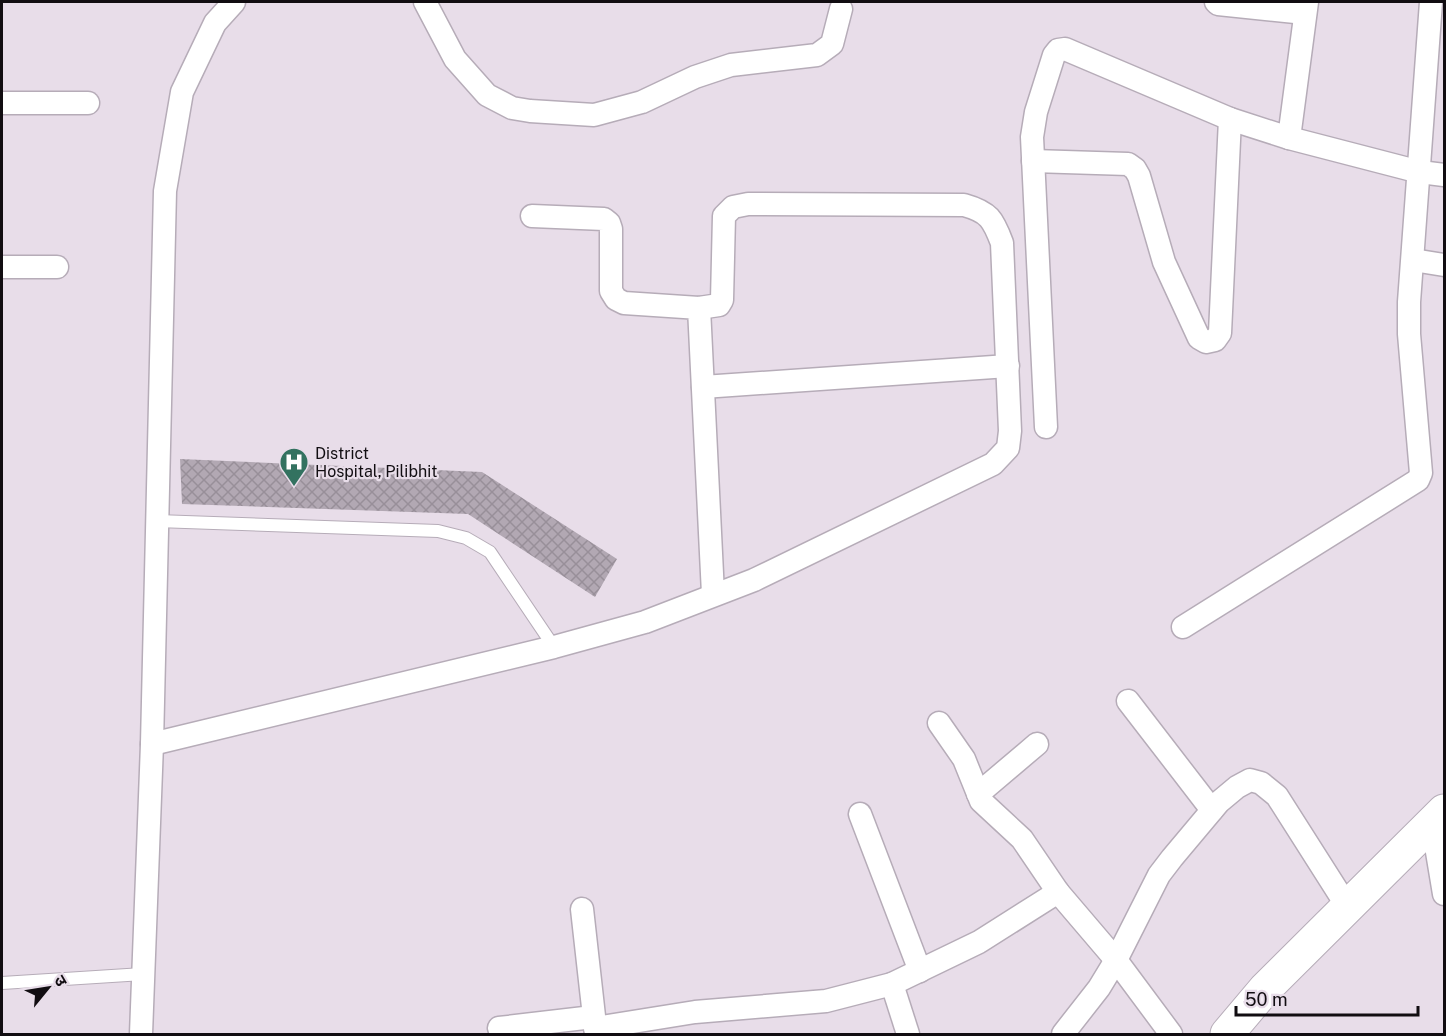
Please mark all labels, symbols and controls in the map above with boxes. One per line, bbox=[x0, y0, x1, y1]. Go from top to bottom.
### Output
place label: District Hospital, Pilibhit bbox=[315, 444, 437, 481]
hospital icon: District Hospital, Pilibhit bbox=[278, 446, 310, 488]
north arrow bbox=[18, 958, 78, 1018]
text: उ bbox=[50, 972, 71, 990]
scale bar bbox=[1236, 979, 1418, 1017]
text: 50 m bbox=[1245, 989, 1288, 1010]

